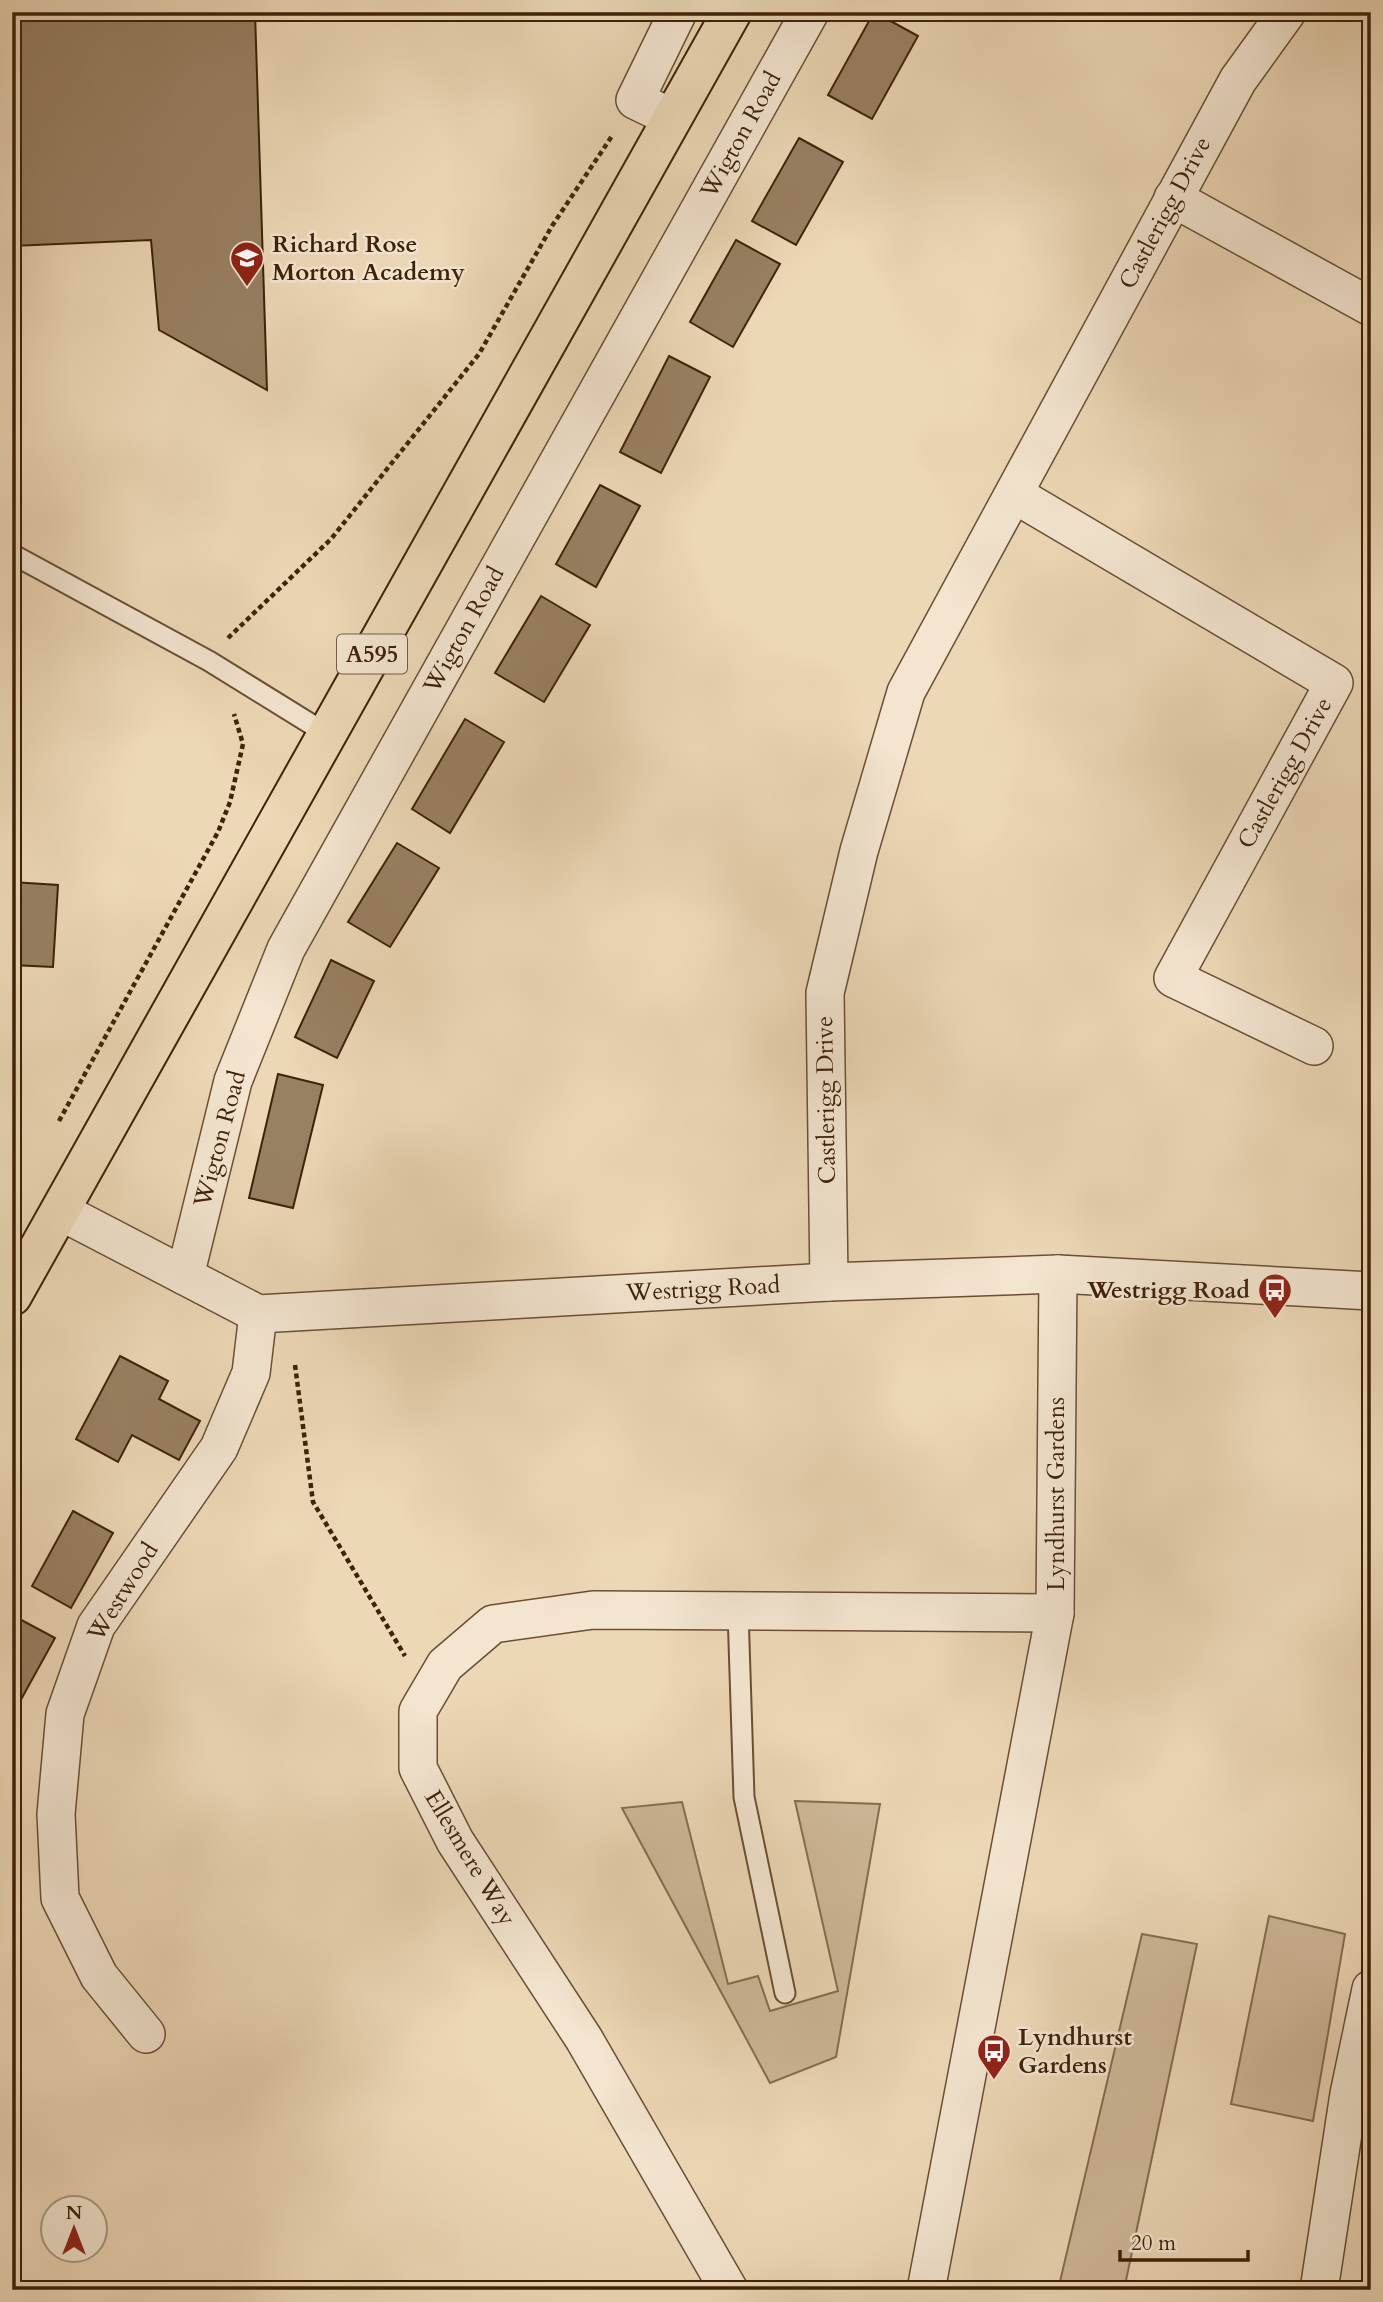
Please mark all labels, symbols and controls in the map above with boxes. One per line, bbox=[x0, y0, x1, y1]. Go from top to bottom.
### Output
street label: Wigton Road bbox=[692, 66, 789, 205]
street label: Castlerigg Drive bbox=[1111, 131, 1219, 295]
place label: Richard Rose Morton Academy bbox=[272, 228, 465, 289]
school or university icon: Richard Rose Morton Academy bbox=[228, 239, 266, 288]
street label: Wigton Road bbox=[415, 561, 512, 700]
road number: A595 bbox=[337, 634, 407, 674]
street label: Castlerigg Drive bbox=[1230, 691, 1340, 855]
street label: Castlerigg Drive bbox=[808, 1016, 844, 1184]
street label: Wigton Road bbox=[186, 1067, 254, 1212]
street label: Westrigg Road bbox=[624, 1268, 781, 1310]
bus stop icon: Westrigg Road bbox=[1256, 1271, 1294, 1320]
place label: Westrigg Road bbox=[1086, 1274, 1250, 1307]
street label: Lyndhurst Gardens bbox=[1040, 1397, 1073, 1591]
street label: Westwood bbox=[79, 1536, 167, 1649]
street label: Ellesmere Way bbox=[417, 1784, 524, 1932]
place label: Lyndhurst Gardens bbox=[1018, 2021, 1133, 2082]
bus stop icon: Lyndhurst Gardens bbox=[975, 2032, 1013, 2081]
north arrow bbox=[38, 2194, 108, 2264]
text: N bbox=[66, 2200, 83, 2226]
scale bar bbox=[1120, 2218, 1248, 2262]
text: 20 m bbox=[1131, 2229, 1176, 2258]

